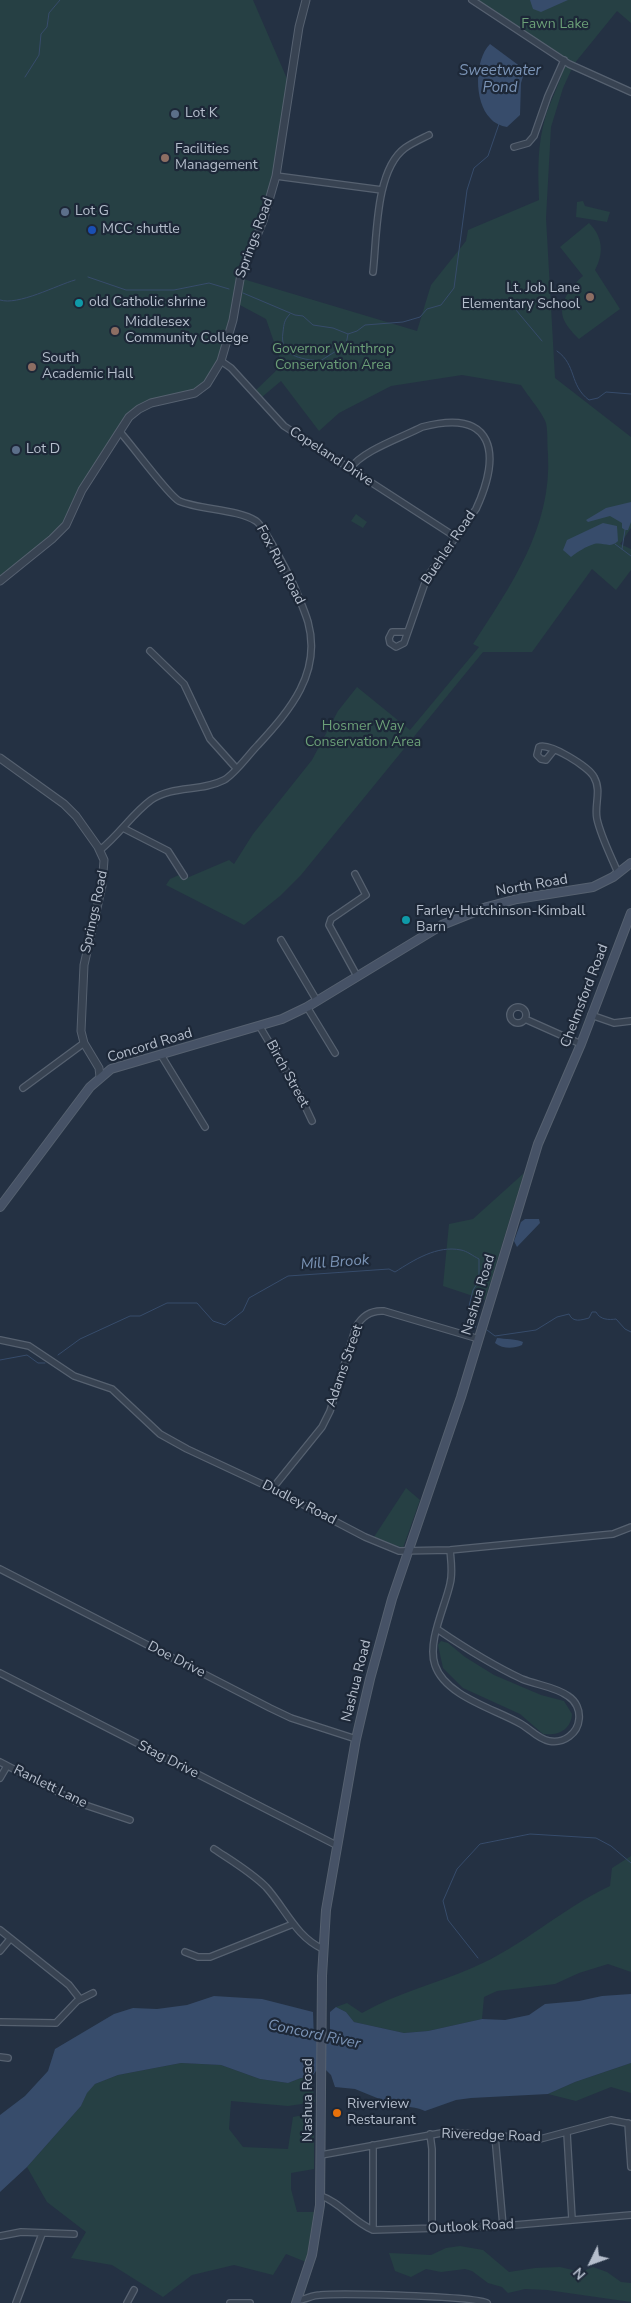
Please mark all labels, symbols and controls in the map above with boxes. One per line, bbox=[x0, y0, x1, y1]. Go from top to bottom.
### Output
park label: Fawn Lake bbox=[521, 17, 589, 33]
water label: Sweetwater Pond bbox=[459, 62, 541, 97]
place label: Lot K bbox=[185, 106, 217, 122]
marker: Lot K bbox=[169, 108, 181, 120]
place label: Facilities Management bbox=[175, 142, 258, 174]
marker: Facilities Management bbox=[159, 152, 171, 164]
street label: Springs Road bbox=[233, 196, 277, 280]
place label: Lot G bbox=[75, 204, 109, 220]
marker: Lot G bbox=[59, 206, 71, 218]
place label: MCC shuttle bbox=[102, 222, 180, 238]
marker: MCC shuttle bbox=[86, 224, 98, 236]
place label: Lt. Job Lane Elementary School bbox=[462, 281, 580, 314]
marker: Lt. Job Lane Elementary School bbox=[584, 291, 596, 303]
place label: old Catholic shrine bbox=[89, 295, 206, 311]
marker: old Catholic shrine bbox=[73, 297, 85, 309]
place label: Middlesex Community College bbox=[125, 315, 249, 348]
marker: Middlesex Community College bbox=[109, 325, 121, 337]
park label: Governor Winthrop Conservation Area bbox=[272, 342, 394, 374]
place label: South Academic Hall bbox=[42, 351, 133, 384]
marker: South Academic Hall bbox=[26, 361, 38, 373]
street label: Copeland Drive bbox=[286, 424, 376, 490]
place label: Lot D bbox=[26, 442, 60, 458]
marker: Lot D bbox=[10, 444, 22, 456]
street label: Buehler Road bbox=[418, 508, 480, 588]
street label: Fox Run Road bbox=[252, 523, 308, 607]
park label: Hosmer Way Conservation Area bbox=[305, 719, 421, 752]
street label: Springs Road bbox=[78, 869, 112, 955]
street label: North Road bbox=[495, 871, 569, 901]
place label: Farley-Hutchinson-Kimball Barn bbox=[416, 904, 585, 936]
marker: Farley-Hutchinson-Kimball Barn bbox=[400, 914, 412, 926]
street label: Chelmsford Road bbox=[558, 942, 612, 1050]
street label: Concord Road bbox=[105, 1025, 195, 1067]
street label: Birch Street bbox=[262, 1038, 312, 1110]
water label: Mill Brook bbox=[300, 1252, 370, 1274]
street label: Nashua Road bbox=[459, 1252, 499, 1338]
street label: Adams Street bbox=[323, 1322, 367, 1410]
street label: Dudley Road bbox=[259, 1477, 339, 1529]
street label: Doe Drive bbox=[144, 1638, 208, 1682]
street label: Nashua Road bbox=[339, 1638, 375, 1724]
street label: Stag Drive bbox=[135, 1738, 201, 1782]
street label: Ranlett Lane bbox=[10, 1762, 90, 1812]
water label: Concord River bbox=[266, 2016, 362, 2054]
street label: Nashua Road bbox=[301, 2058, 317, 2142]
place label: Riverview Restaurant bbox=[347, 2097, 416, 2130]
marker: Riverview Restaurant bbox=[331, 2107, 343, 2119]
street label: Riveredge Road bbox=[441, 2126, 541, 2146]
street label: Outlook Road bbox=[427, 2216, 515, 2238]
north arrow bbox=[566, 2238, 616, 2288]
text: N bbox=[569, 2263, 590, 2284]

